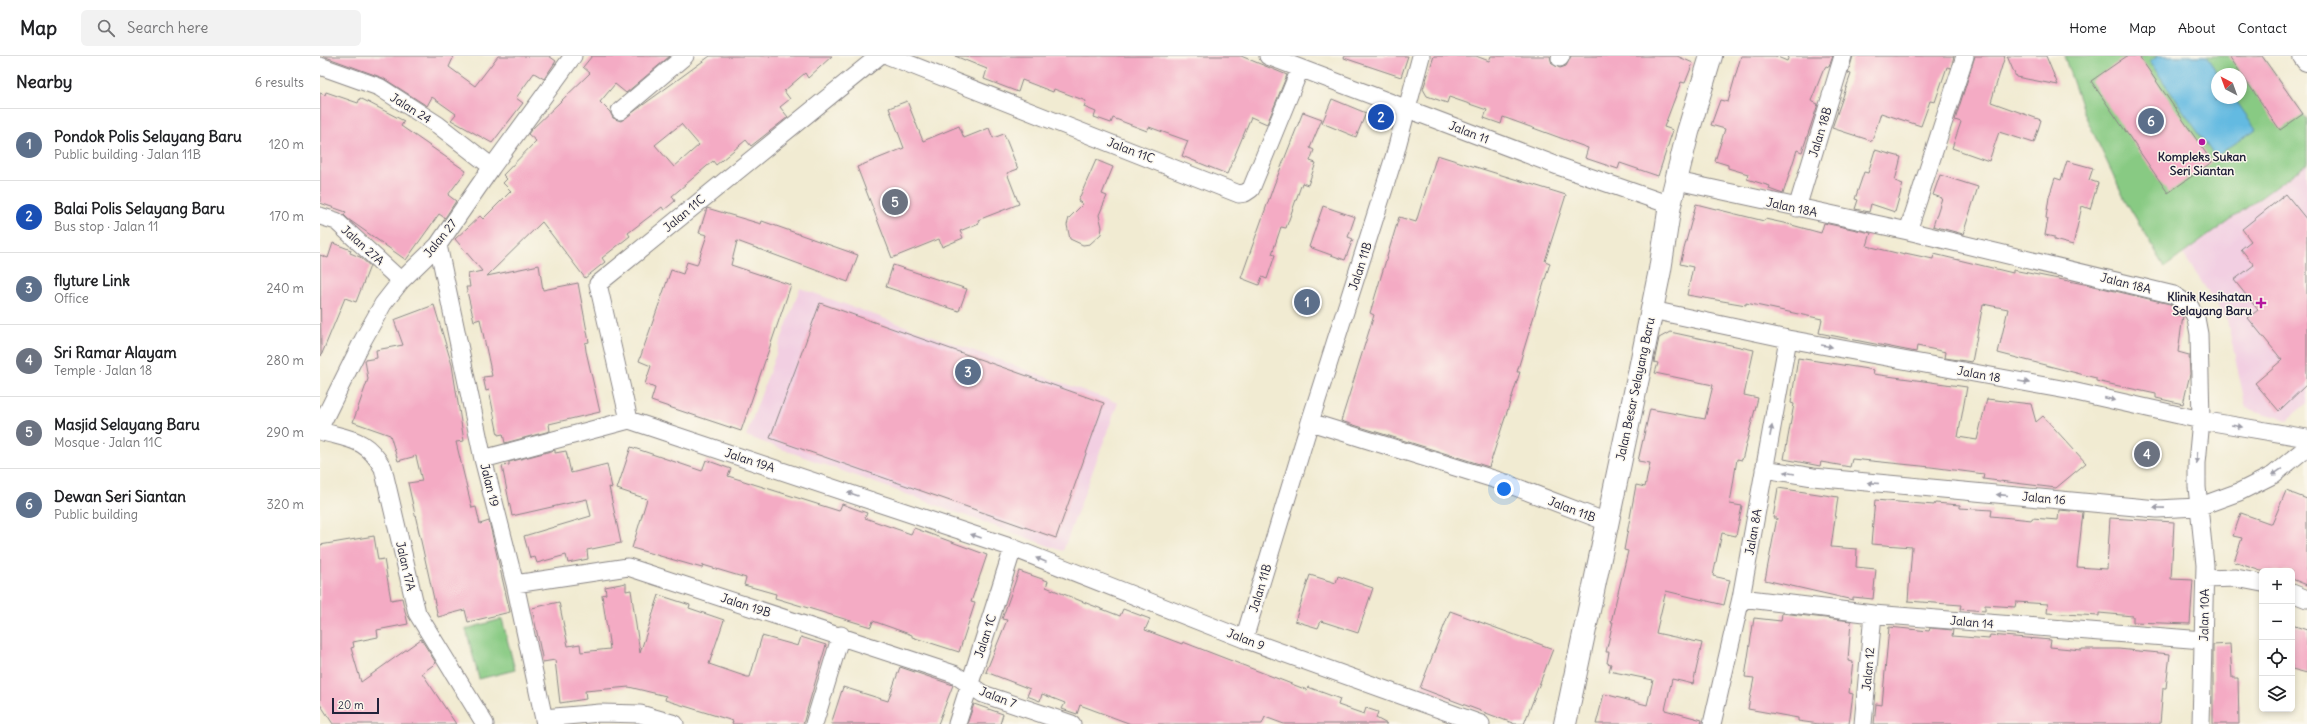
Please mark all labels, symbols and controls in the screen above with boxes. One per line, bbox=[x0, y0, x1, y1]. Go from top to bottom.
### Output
search box bbox=[81, 10, 361, 46]
text: Map bbox=[20, 16, 57, 40]
icon: search bbox=[95, 17, 117, 39]
text: Search here bbox=[127, 18, 208, 37]
text: Home bbox=[2069, 19, 2107, 37]
text: Map bbox=[2129, 19, 2156, 37]
text: About bbox=[2178, 19, 2216, 37]
text: Contact bbox=[2238, 19, 2287, 37]
north arrow bbox=[2211, 68, 2247, 104]
text: Nearby bbox=[16, 71, 72, 93]
text: 6 results bbox=[255, 74, 304, 91]
street label: Jalan 24 bbox=[388, 90, 434, 126]
pin: 2 bbox=[1368, 102, 1394, 132]
street label: Jalan 18B bbox=[1805, 105, 1835, 159]
pin: 6 bbox=[2138, 106, 2164, 136]
street label: Jalan 11 bbox=[1447, 118, 1491, 146]
text: Pondok Polis Selayang Baru bbox=[54, 127, 242, 146]
street label: Jalan 11C bbox=[1105, 134, 1157, 166]
text: 1 bbox=[26, 136, 32, 153]
text: 120 m bbox=[269, 136, 304, 153]
marker: Kompleks Sukan Seri Siantan bbox=[2197, 137, 2207, 147]
text: Public building · Jalan 11B bbox=[54, 146, 201, 163]
place label: Kompleks Sukan Seri Siantan bbox=[2158, 149, 2246, 178]
pin: 5 bbox=[882, 187, 908, 217]
street label: Jalan 11C bbox=[660, 191, 708, 235]
street label: Jalan 18A bbox=[1765, 194, 1819, 220]
text: Balai Polis Selayang Baru bbox=[54, 199, 225, 218]
text: 2 bbox=[25, 208, 33, 225]
text: 170 m bbox=[269, 208, 304, 225]
street label: Jalan 27 bbox=[420, 216, 460, 260]
text: Bus stop · Jalan 11 bbox=[54, 218, 158, 235]
street label: Jalan 27A bbox=[339, 222, 388, 268]
street label: Jalan 11B bbox=[1345, 240, 1375, 292]
street label: Jalan 18A bbox=[2099, 269, 2153, 297]
text: flyture Link bbox=[54, 271, 130, 290]
text: 3 bbox=[25, 280, 33, 297]
text: 240 m bbox=[267, 280, 304, 297]
pin: 1 bbox=[1294, 287, 1320, 317]
place label: Klinik Kesihatan Selayang Baru bbox=[2167, 289, 2252, 319]
text: Office bbox=[54, 290, 89, 307]
marker: Klinik Kesihatan Selayang Baru bbox=[2255, 297, 2267, 309]
street label: Jalan Besar Selayang Baru bbox=[1612, 316, 1658, 462]
text: Sri Ramar Alayam bbox=[54, 343, 177, 362]
one-way arrow bbox=[1821, 344, 1833, 350]
text: 4 bbox=[25, 352, 33, 369]
text: 280 m bbox=[266, 352, 304, 369]
pin: 3 bbox=[955, 357, 981, 387]
text: Temple · Jalan 18 bbox=[54, 362, 152, 379]
street label: Jalan 18 bbox=[1956, 363, 2002, 385]
one-way arrow bbox=[2017, 379, 2030, 385]
one-way arrow bbox=[2104, 397, 2116, 403]
text: Masjid Selayang Baru bbox=[54, 415, 200, 434]
one-way arrow bbox=[2231, 423, 2243, 429]
text: 5 bbox=[25, 424, 33, 441]
text: 290 m bbox=[266, 424, 304, 441]
one-way arrow bbox=[1769, 425, 1775, 437]
text: Mosque · Jalan 11C bbox=[54, 434, 162, 451]
pin: 4 bbox=[2134, 439, 2160, 469]
street label: Jalan 19A bbox=[723, 445, 777, 475]
one-way arrow bbox=[2194, 452, 2201, 464]
street label: Jalan 19 bbox=[477, 462, 503, 508]
one-way arrow bbox=[2272, 468, 2282, 476]
one-way arrow bbox=[1783, 470, 1795, 476]
your location bbox=[1494, 479, 1514, 499]
one-way arrow bbox=[1866, 479, 1879, 486]
text: Dewan Seri Siantan bbox=[54, 487, 186, 506]
street label: Jalan 16 bbox=[2021, 489, 2067, 507]
one-way arrow bbox=[847, 491, 859, 497]
one-way arrow bbox=[1996, 491, 2008, 498]
street label: Jalan 11B bbox=[1546, 493, 1598, 525]
text: 6 bbox=[25, 496, 33, 513]
text: 320 m bbox=[266, 496, 304, 513]
one-way arrow bbox=[2152, 505, 2165, 511]
text: Public building bbox=[54, 506, 138, 523]
street label: Jalan 8A bbox=[1742, 507, 1765, 556]
one-way arrow bbox=[970, 532, 982, 538]
street label: Jalan 17A bbox=[393, 540, 419, 592]
one-way arrow bbox=[1035, 557, 1046, 563]
street label: Jalan 11B bbox=[1246, 562, 1274, 614]
map controls bbox=[2259, 568, 2295, 712]
button: + bbox=[2259, 568, 2295, 604]
street label: Jalan 10A bbox=[2196, 588, 2212, 641]
street label: Jalan 19B bbox=[719, 590, 773, 620]
button: − bbox=[2259, 604, 2295, 640]
street label: Jalan 1C bbox=[971, 612, 999, 660]
street label: Jalan 14 bbox=[1949, 613, 1995, 631]
street label: Jalan 9 bbox=[1225, 625, 1267, 653]
button: locate bbox=[2259, 640, 2295, 676]
street label: Jalan 12 bbox=[1859, 646, 1877, 691]
button: layers bbox=[2259, 676, 2295, 712]
street label: Jalan 7 bbox=[978, 683, 1019, 711]
scale bar bbox=[332, 696, 379, 715]
text: 20 m bbox=[338, 698, 364, 712]

